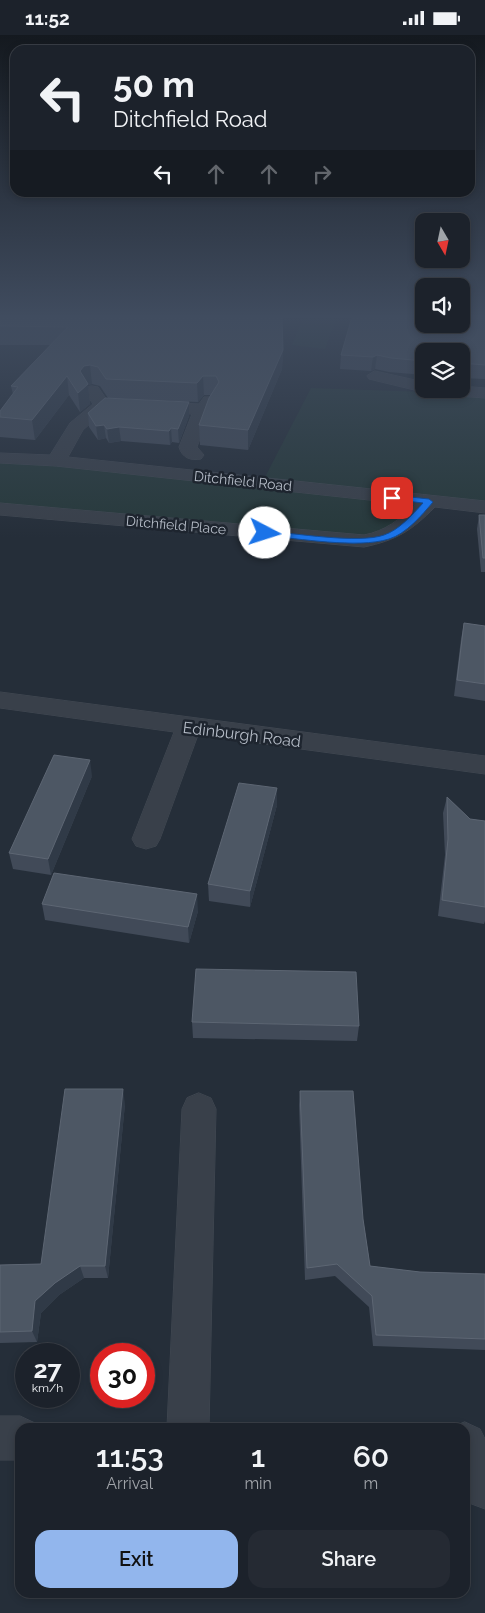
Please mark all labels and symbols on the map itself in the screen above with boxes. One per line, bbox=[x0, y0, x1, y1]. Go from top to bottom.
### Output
north arrow bbox=[415, 213, 470, 267]
street label: Ditchfield Road bbox=[193, 468, 293, 494]
pin bbox=[371, 477, 413, 519]
position arrow bbox=[238, 506, 290, 558]
street label: Ditchfield Place bbox=[125, 513, 227, 537]
street label: Edinburgh Road bbox=[182, 718, 302, 751]
speed limit sign: 30 bbox=[90, 1343, 155, 1408]

